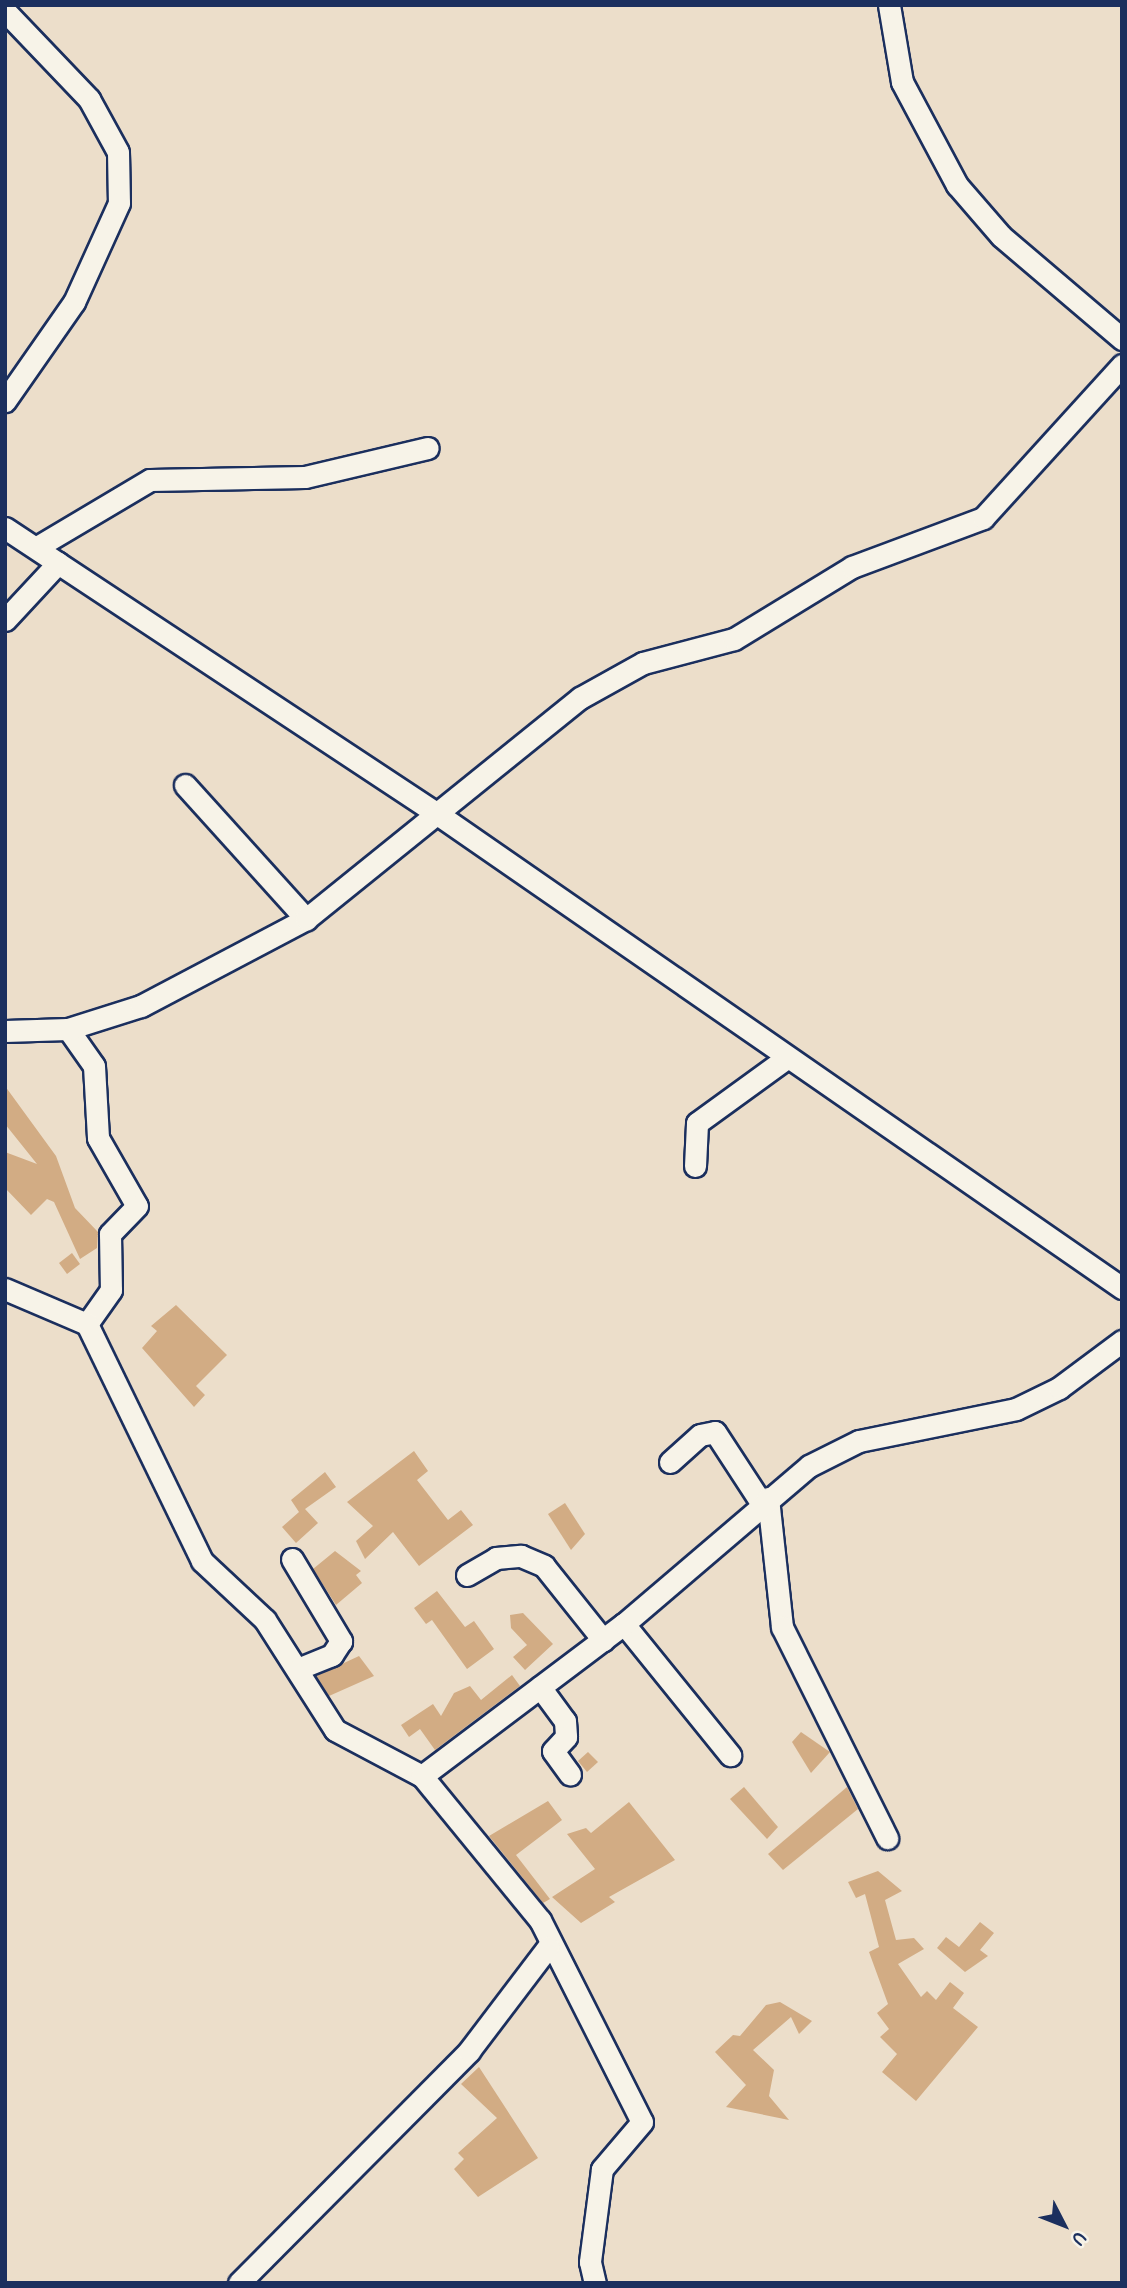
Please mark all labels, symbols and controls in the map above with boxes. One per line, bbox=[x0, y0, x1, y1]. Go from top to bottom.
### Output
north arrow bbox=[1029, 2190, 1099, 2260]
text: U bbox=[1066, 2226, 1093, 2252]

